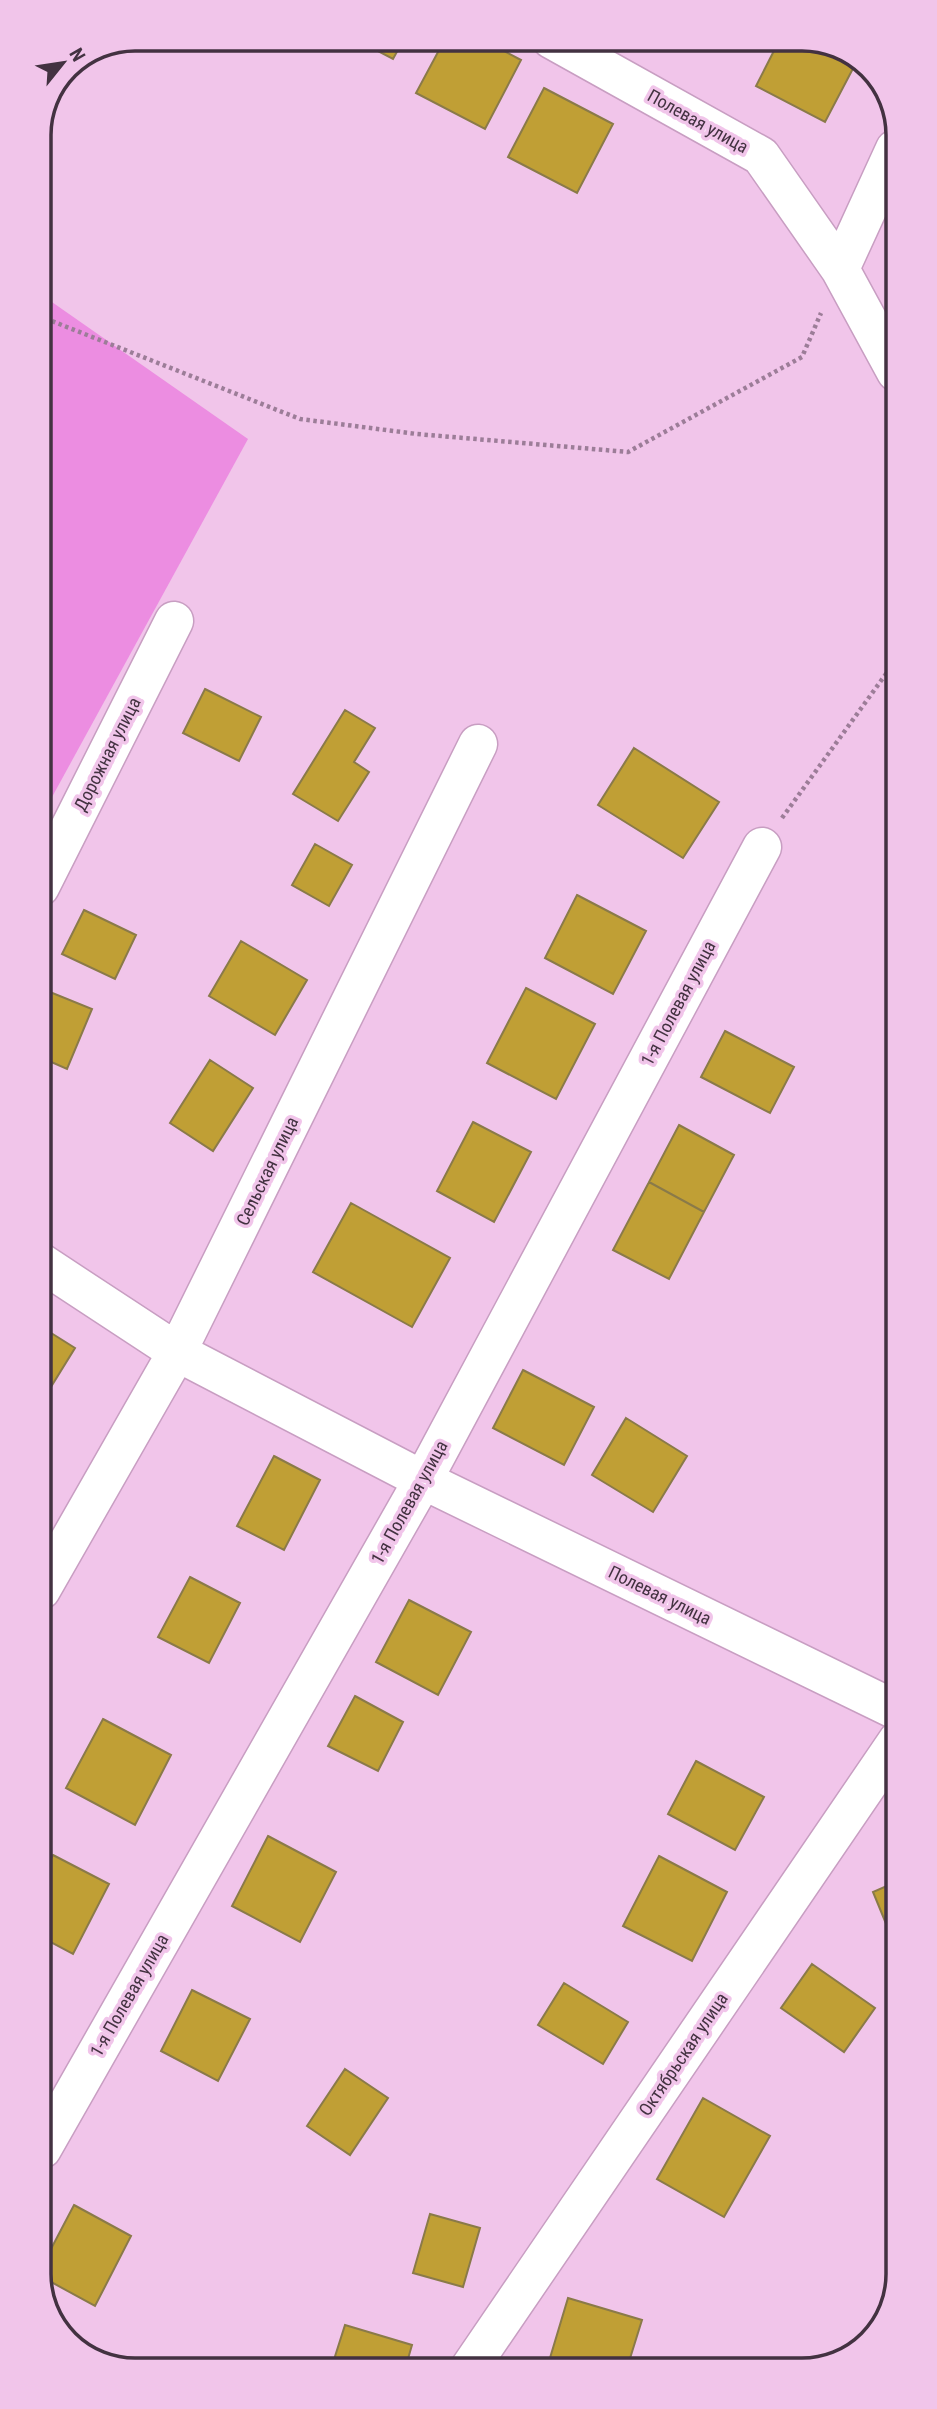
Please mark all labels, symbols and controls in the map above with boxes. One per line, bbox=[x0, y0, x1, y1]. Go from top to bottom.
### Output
north arrow bbox=[28, 28, 98, 98]
text: N bbox=[64, 44, 90, 66]
street label: Полевая улица bbox=[644, 85, 752, 157]
street label: Дорожная улица bbox=[69, 694, 145, 814]
street label: 1-я Полевая улица bbox=[636, 937, 720, 1069]
street label: Сельская улица bbox=[232, 1113, 302, 1229]
street label: 1-я Полевая улица bbox=[366, 1437, 452, 1567]
street label: Полевая улица bbox=[605, 1561, 715, 1629]
street label: 1-я Полевая улица bbox=[85, 1930, 173, 2060]
street label: Октябрьская улица bbox=[634, 1989, 732, 2119]

